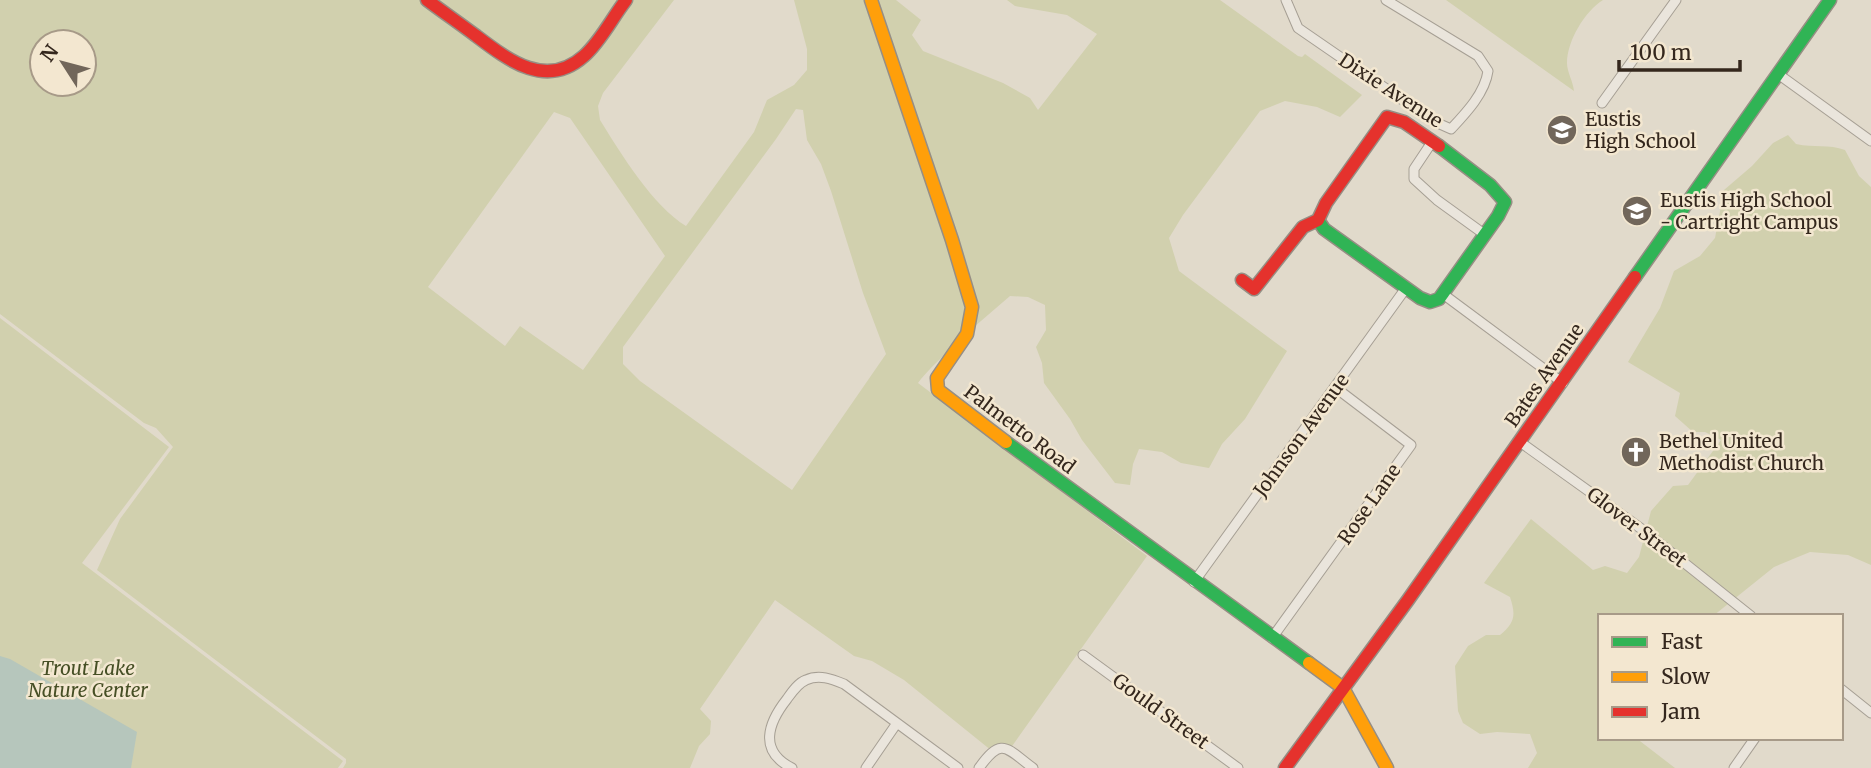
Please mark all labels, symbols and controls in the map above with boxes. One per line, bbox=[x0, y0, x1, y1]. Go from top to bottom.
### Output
north arrow bbox=[28, 28, 98, 98]
scale bar bbox=[1619, 28, 1740, 72]
text: 100 m bbox=[1630, 39, 1692, 66]
text: N bbox=[35, 40, 63, 66]
street label: Dixie Avenue bbox=[1335, 48, 1448, 133]
place label: Eustis High School bbox=[1585, 107, 1696, 153]
school or university icon: Eustis High School bbox=[1545, 113, 1579, 147]
place label: Eustis High School - Cartright Campus bbox=[1660, 188, 1838, 234]
school or university icon: Eustis High School - Cartright Campus bbox=[1620, 194, 1654, 228]
street label: Bates Avenue bbox=[1500, 319, 1589, 431]
street label: Johnson Avenue bbox=[1248, 369, 1354, 502]
street label: Palmetto Road bbox=[960, 379, 1080, 479]
place label: Bethel United Methodist Church bbox=[1659, 429, 1824, 475]
church icon: Bethel United Methodist Church bbox=[1619, 435, 1653, 469]
street label: Rose Lane bbox=[1332, 459, 1406, 549]
street label: Glover Street bbox=[1582, 482, 1692, 573]
legend bbox=[1598, 614, 1843, 740]
text: Fast bbox=[1661, 628, 1703, 655]
park label: Trout Lake Nature Center bbox=[28, 656, 148, 702]
text: Slow bbox=[1661, 663, 1710, 690]
street label: Gould Street bbox=[1108, 668, 1214, 754]
text: Jam bbox=[1660, 698, 1700, 725]

